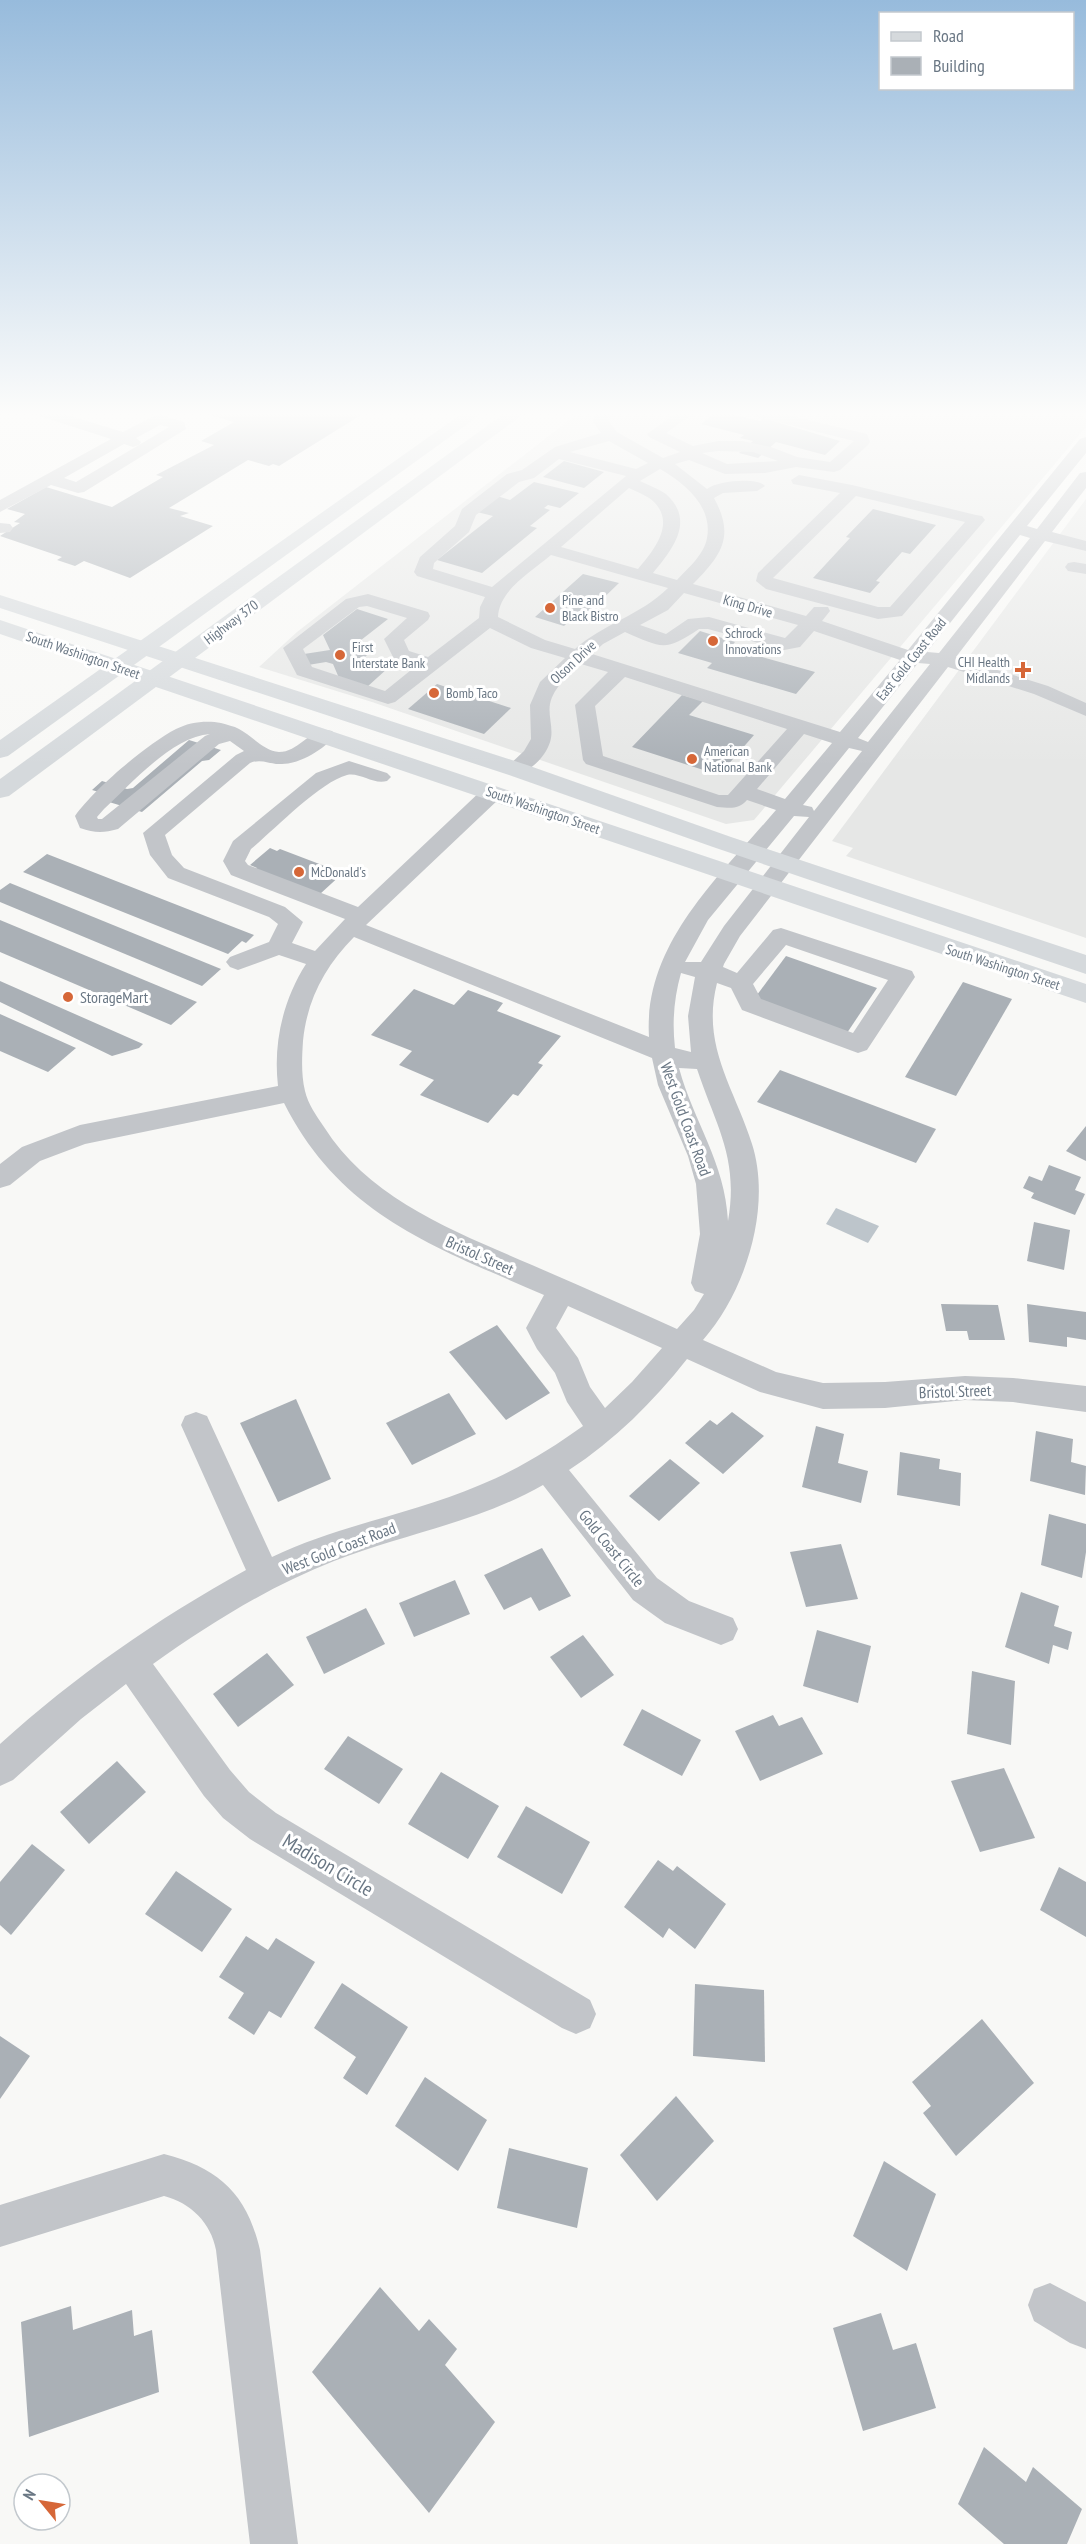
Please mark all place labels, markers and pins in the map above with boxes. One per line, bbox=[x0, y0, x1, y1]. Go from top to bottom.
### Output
place label: Pine and Black Bistro bbox=[562, 591, 619, 625]
marker: Pine and Black Bistro bbox=[543, 601, 557, 615]
place label: Schrock Innovations bbox=[725, 624, 782, 658]
marker: Schrock Innovations bbox=[706, 634, 720, 648]
place label: First Interstate Bank bbox=[352, 638, 426, 672]
marker: First Interstate Bank bbox=[333, 648, 347, 662]
place label: CHI Health Midlands bbox=[958, 653, 1010, 687]
marker: CHI Health Midlands bbox=[1014, 661, 1032, 679]
place label: Bomb Taco bbox=[446, 684, 498, 702]
marker: Bomb Taco bbox=[427, 686, 441, 700]
place label: American National Bank bbox=[704, 742, 772, 776]
marker: American National Bank bbox=[685, 752, 699, 766]
place label: McDonald's bbox=[311, 863, 366, 881]
marker: McDonald's bbox=[292, 865, 306, 879]
place label: StorageMart bbox=[80, 987, 149, 1007]
marker: StorageMart bbox=[61, 990, 75, 1004]

